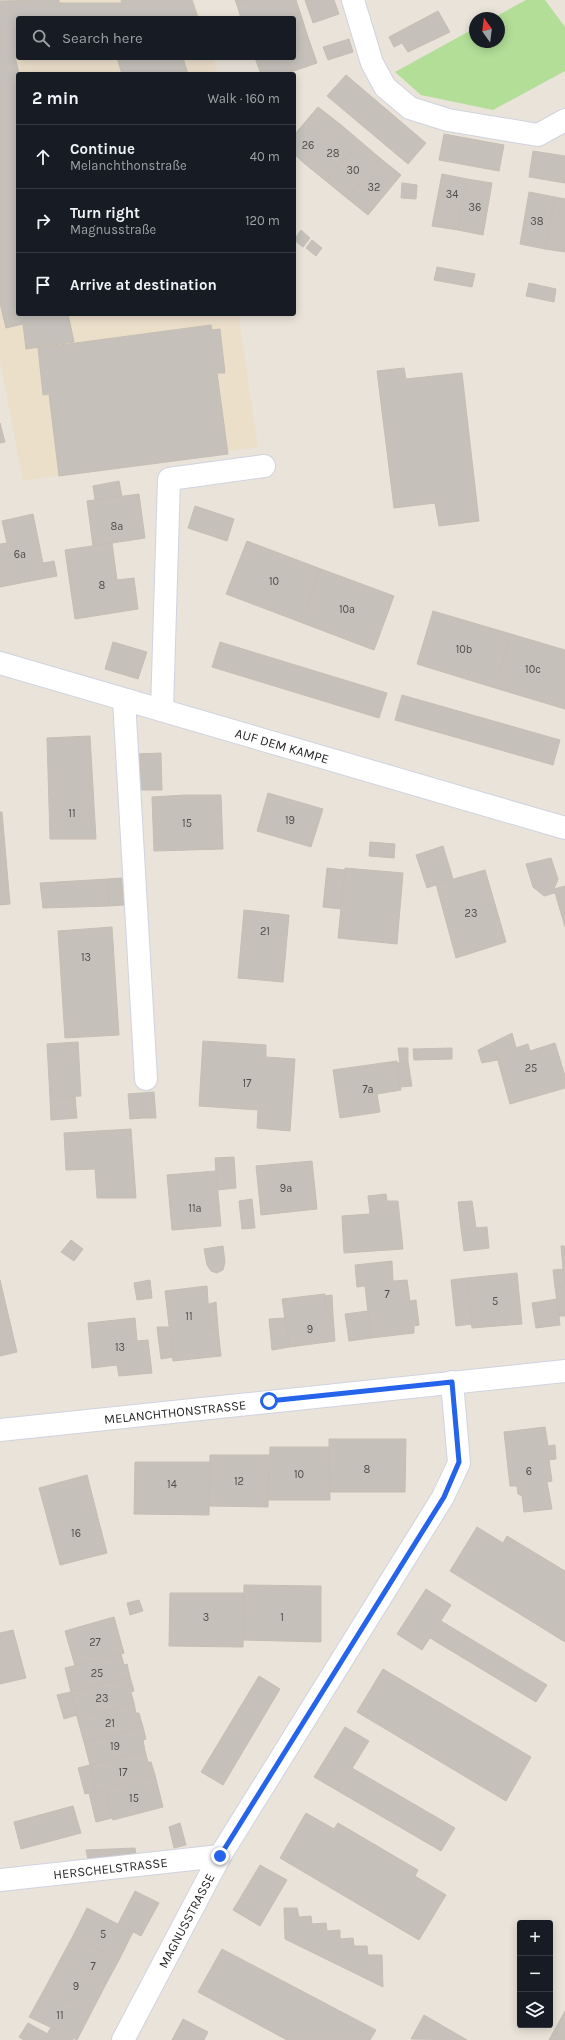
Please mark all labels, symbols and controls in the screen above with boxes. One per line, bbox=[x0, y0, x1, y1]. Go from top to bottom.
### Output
north arrow bbox=[469, 12, 505, 48]
search box bbox=[16, 16, 296, 60]
icon: search bbox=[30, 27, 52, 49]
text: Search here bbox=[62, 29, 143, 47]
text: 2 min bbox=[32, 88, 79, 108]
text: Walk · 160 m bbox=[207, 91, 280, 106]
house number: 26 bbox=[302, 139, 314, 152]
text: Continue bbox=[70, 140, 135, 158]
icon: ahead bbox=[32, 146, 54, 168]
house number: 28 bbox=[326, 147, 340, 160]
text: 40 m bbox=[250, 149, 280, 164]
text: Melanchthonstraße bbox=[70, 158, 187, 173]
house number: 30 bbox=[346, 164, 360, 177]
house number: 32 bbox=[368, 181, 380, 194]
house number: 34 bbox=[446, 188, 458, 201]
house number: 36 bbox=[469, 201, 481, 214]
text: Turn right bbox=[70, 204, 140, 222]
icon: right bbox=[32, 210, 54, 232]
text: 120 m bbox=[245, 213, 280, 228]
house number: 38 bbox=[530, 215, 544, 228]
text: Magnusstraße bbox=[70, 222, 156, 237]
icon: arrive bbox=[32, 274, 54, 296]
text: Arrive at destination bbox=[70, 276, 217, 294]
house number: 8a bbox=[111, 520, 123, 533]
house number: 6a bbox=[14, 548, 26, 561]
house number: 10 bbox=[269, 575, 279, 588]
house number: 8 bbox=[99, 579, 106, 592]
house number: 10a bbox=[339, 603, 355, 616]
house number: 10b bbox=[456, 643, 472, 656]
house number: 10c bbox=[525, 663, 541, 676]
street label: AUF DEM KAMPE bbox=[234, 725, 331, 766]
house number: 11 bbox=[68, 807, 76, 820]
house number: 19 bbox=[285, 814, 295, 827]
house number: 15 bbox=[182, 817, 192, 830]
house number: 23 bbox=[465, 907, 477, 920]
house number: 21 bbox=[260, 925, 270, 938]
house number: 13 bbox=[81, 951, 91, 964]
house number: 25 bbox=[525, 1062, 537, 1075]
house number: 17 bbox=[243, 1077, 251, 1090]
house number: 7a bbox=[362, 1083, 374, 1096]
house number: 9a bbox=[280, 1182, 292, 1195]
house number: 11a bbox=[188, 1202, 202, 1215]
house number: 7 bbox=[384, 1288, 390, 1301]
house number: 5 bbox=[492, 1295, 498, 1308]
house number: 11 bbox=[185, 1310, 193, 1323]
house number: 9 bbox=[307, 1323, 313, 1336]
house number: 13 bbox=[115, 1341, 125, 1354]
route start bbox=[260, 1392, 278, 1410]
street label: MELANCHTHONSTRASSE bbox=[103, 1397, 247, 1427]
house number: 8 bbox=[364, 1463, 371, 1476]
house number: 6 bbox=[526, 1465, 532, 1478]
house number: 10 bbox=[294, 1468, 304, 1481]
house number: 12 bbox=[234, 1475, 244, 1488]
house number: 14 bbox=[167, 1478, 177, 1491]
house number: 16 bbox=[71, 1527, 81, 1540]
house number: 3 bbox=[203, 1611, 209, 1624]
house number: 1 bbox=[280, 1611, 284, 1624]
house number: 27 bbox=[89, 1636, 101, 1649]
house number: 25 bbox=[91, 1667, 103, 1680]
house number: 23 bbox=[96, 1692, 108, 1705]
house number: 21 bbox=[105, 1717, 115, 1730]
house number: 19 bbox=[110, 1740, 120, 1753]
house number: 17 bbox=[119, 1766, 127, 1779]
house number: 15 bbox=[129, 1792, 139, 1805]
route end bbox=[211, 1847, 229, 1865]
street label: HERSCHELSTRASSE bbox=[52, 1854, 168, 1882]
street label: MAGNUSSTRASSE bbox=[155, 1871, 217, 1971]
map controls bbox=[517, 1920, 553, 2028]
button: + bbox=[517, 1920, 553, 1956]
house number: 5 bbox=[100, 1928, 106, 1941]
button: − bbox=[517, 1956, 553, 1992]
house number: 7 bbox=[90, 1960, 96, 1973]
house number: 9 bbox=[73, 1980, 79, 1993]
button: layers bbox=[517, 1992, 553, 2028]
house number: 11 bbox=[56, 2009, 64, 2022]

